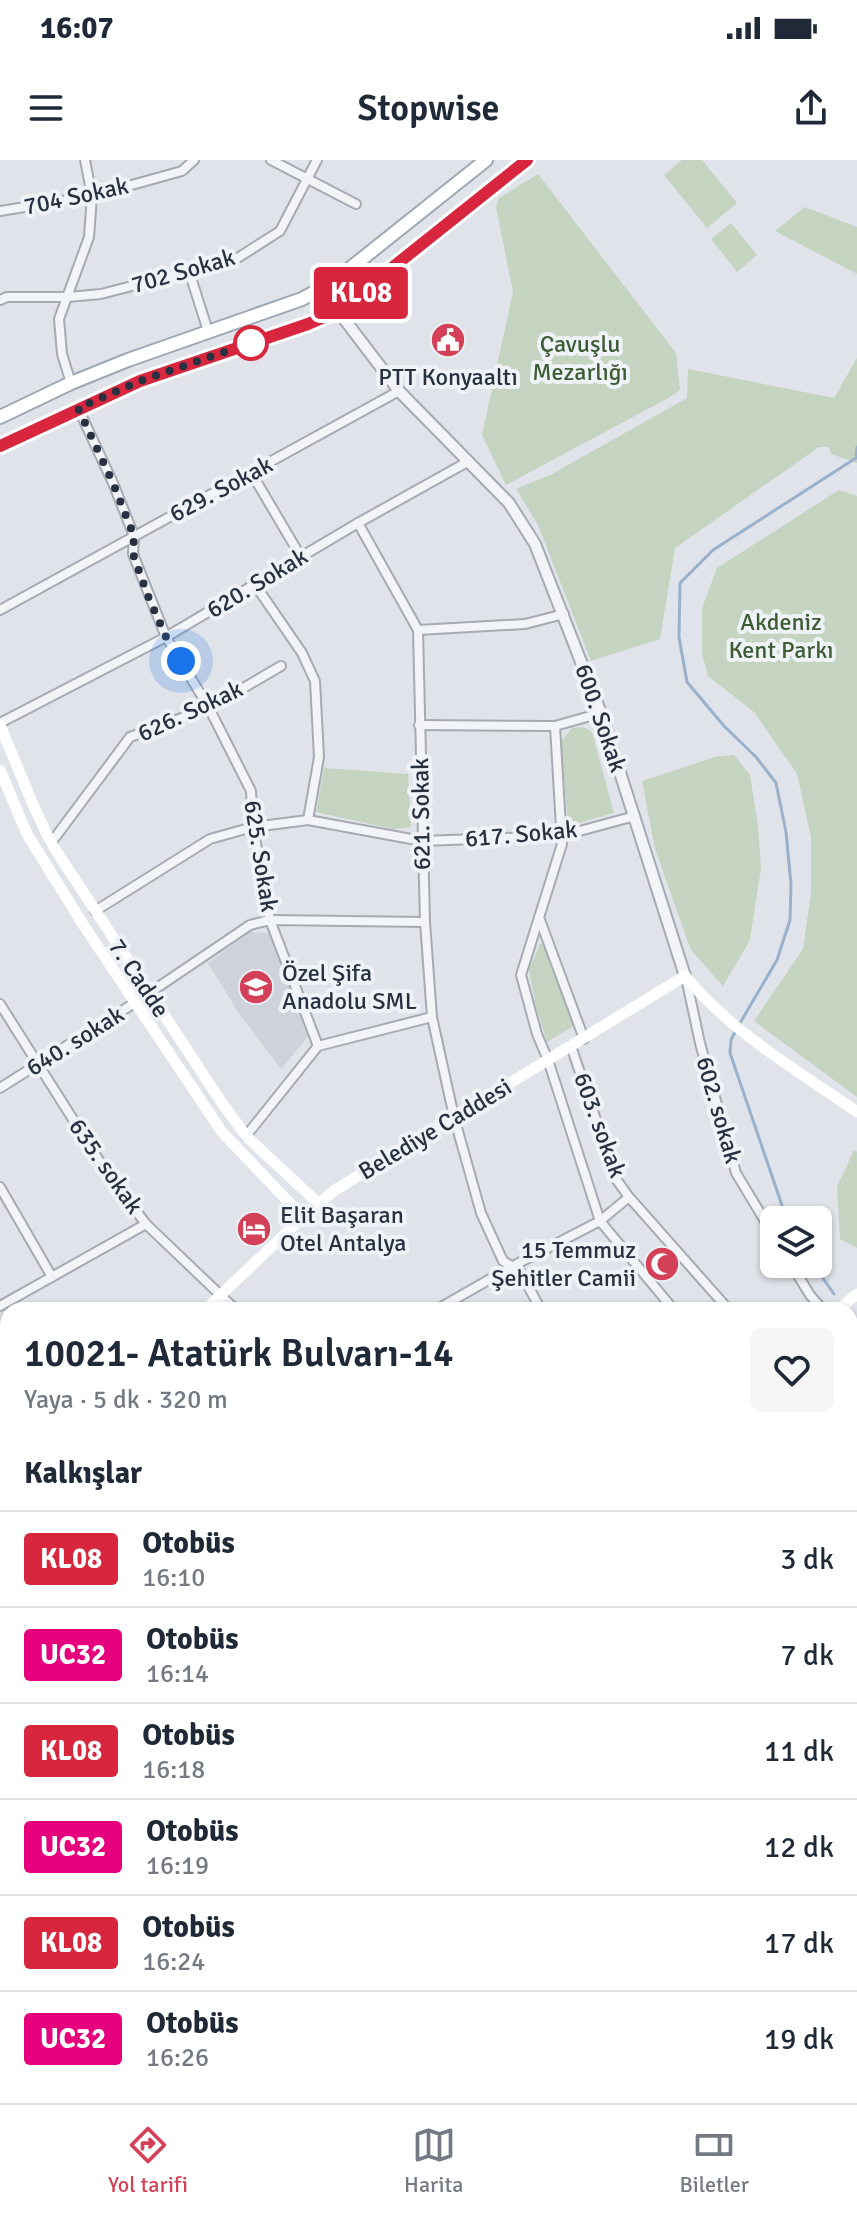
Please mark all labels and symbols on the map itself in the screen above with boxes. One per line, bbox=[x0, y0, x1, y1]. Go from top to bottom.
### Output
street label: 704 Sokak bbox=[21, 170, 131, 222]
street label: 702 Sokak bbox=[128, 242, 238, 300]
line badge: KL08 bbox=[305, 267, 417, 319]
public building icon: PTT Konyaaltı bbox=[429, 321, 467, 359]
unlabelled marker bbox=[234, 326, 268, 360]
park label: Çavuşlu Mezarlığı bbox=[532, 329, 628, 387]
place label: PTT Konyaaltı bbox=[378, 362, 518, 392]
street label: 629. Sokak bbox=[164, 449, 278, 529]
street label: 620. Sokak bbox=[201, 541, 313, 625]
park label: Akdeniz Kent Parkı bbox=[728, 607, 834, 665]
your location bbox=[161, 641, 201, 681]
street label: 600. Sokak bbox=[568, 660, 634, 776]
street label: 626. Sokak bbox=[133, 674, 247, 748]
street label: 621. Sokak bbox=[405, 757, 437, 871]
street label: 625. Sokak bbox=[237, 798, 285, 914]
street label: 617. Sokak bbox=[464, 814, 578, 854]
street label: 7. Cadde bbox=[102, 933, 176, 1023]
place label: Özel Şifa Anadolu SML bbox=[282, 958, 417, 1016]
school or university icon: Özel Şifa Anadolu SML bbox=[237, 968, 275, 1006]
street label: 640. sokak bbox=[21, 999, 129, 1083]
street label: 602. sokak bbox=[689, 1053, 749, 1167]
street label: 603. sokak bbox=[567, 1068, 633, 1182]
street label: Belediye Caddesi bbox=[353, 1071, 517, 1187]
street label: 635. sokak bbox=[62, 1112, 150, 1220]
place label: Elit Başaran Otel Antalya bbox=[280, 1200, 407, 1258]
hotel icon: Elit Başaran Otel Antalya bbox=[235, 1210, 273, 1248]
place label: 15 Temmuz Şehitler Camii bbox=[491, 1235, 636, 1293]
mosque icon: 15 Temmuz Şehitler Camii bbox=[643, 1245, 681, 1283]

